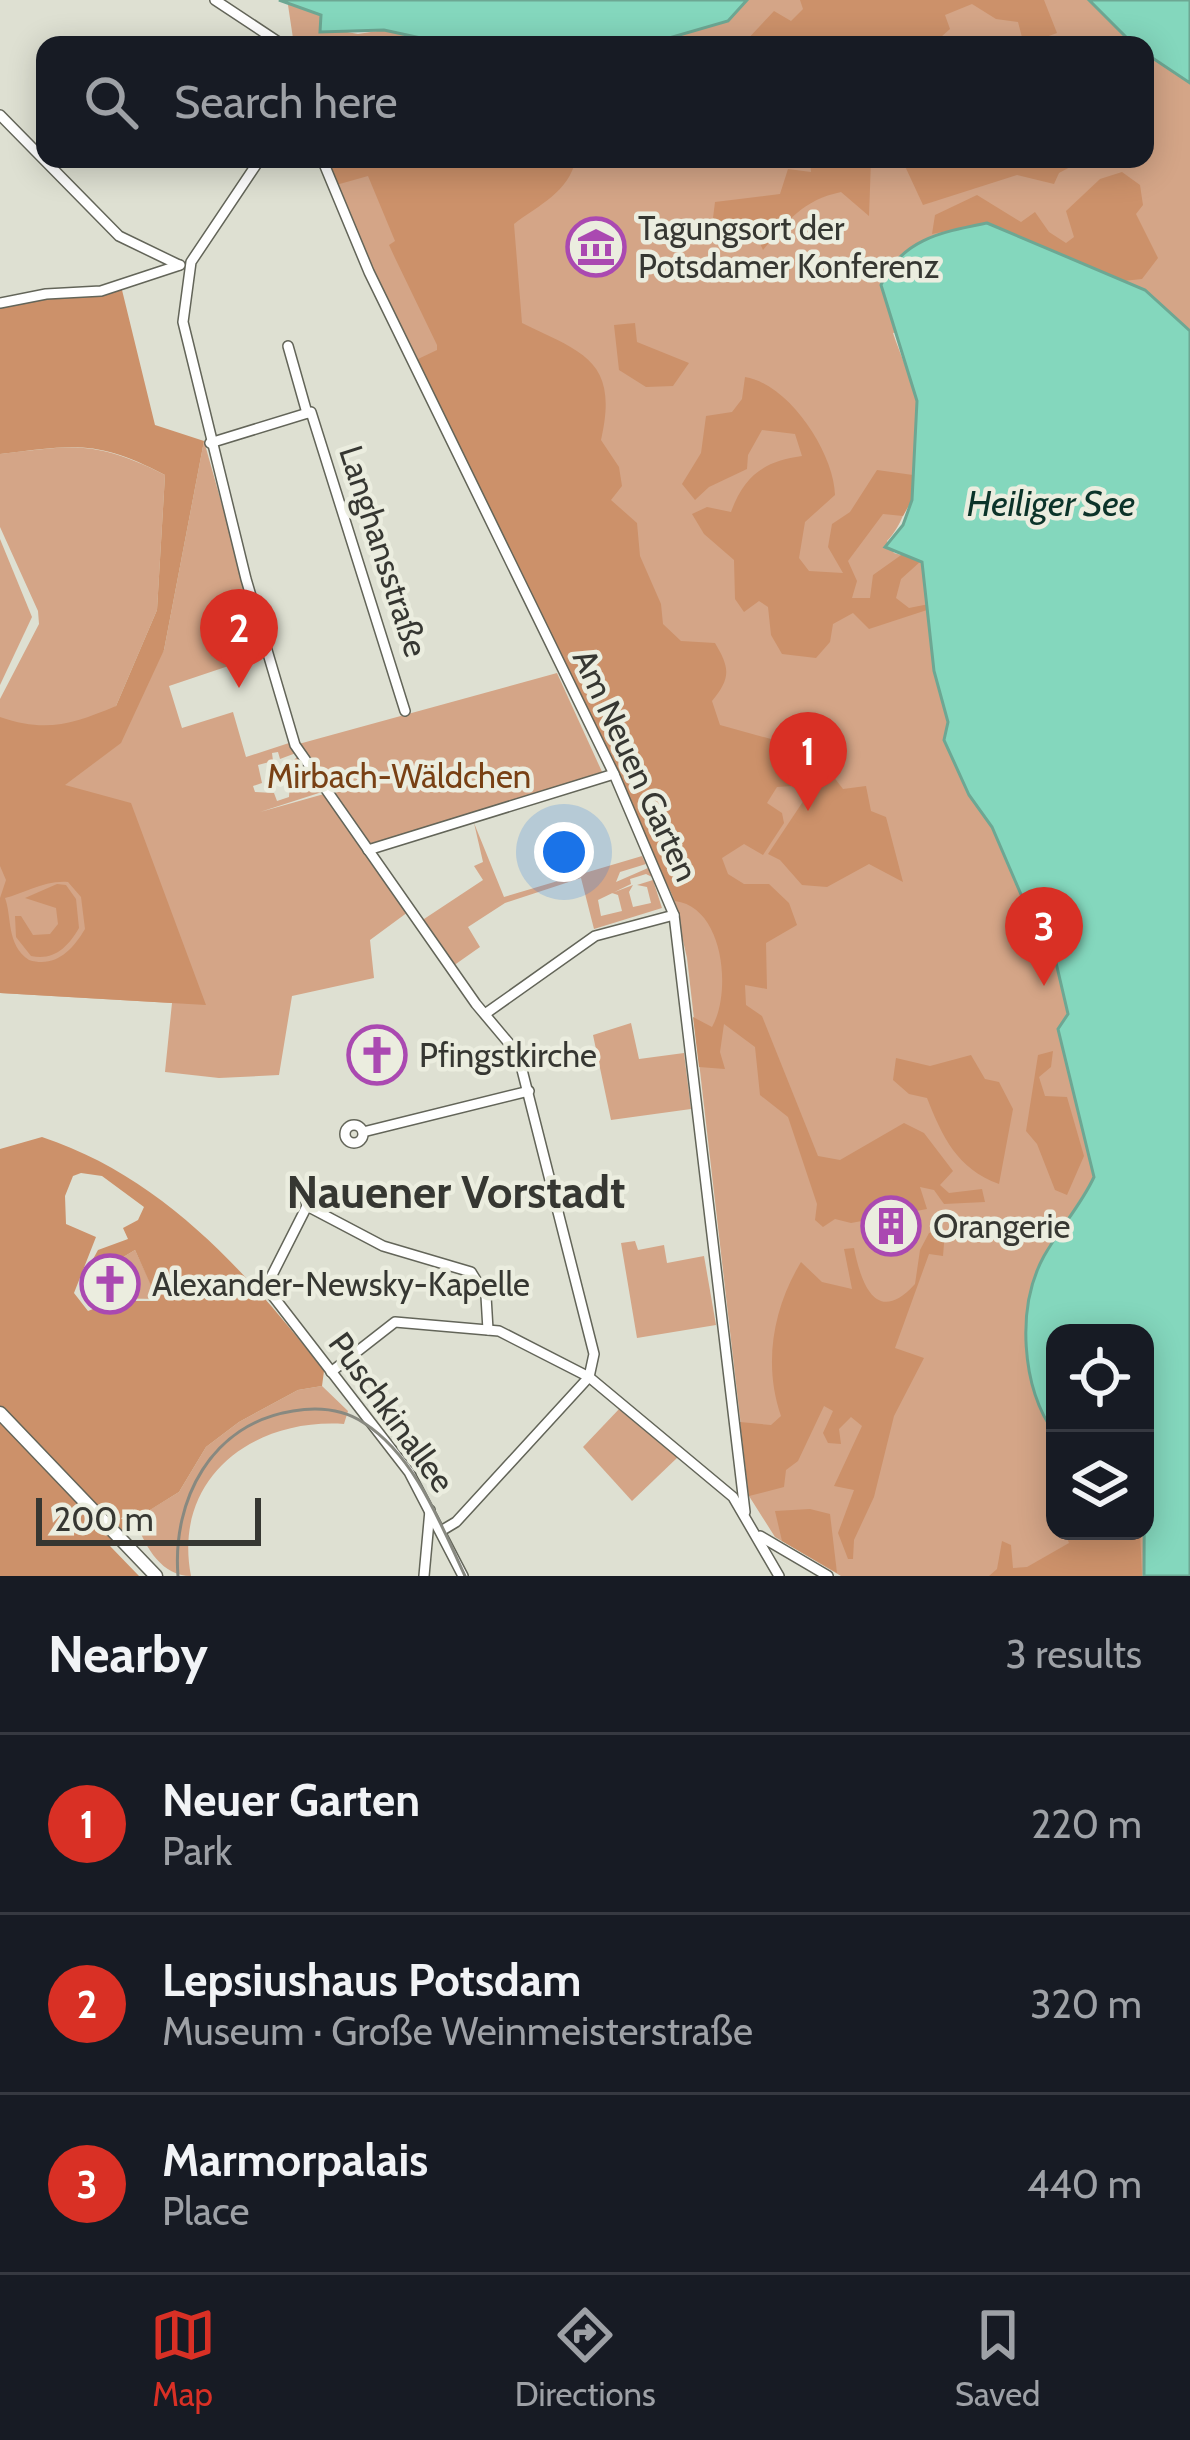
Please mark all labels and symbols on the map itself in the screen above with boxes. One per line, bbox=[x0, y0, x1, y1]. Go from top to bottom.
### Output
place label: Tagungsort der Potsdamer Konferenz bbox=[638, 208, 939, 286]
museum icon: Tagungsort der Potsdamer Konferenz bbox=[565, 216, 627, 278]
street label: Langhansstraße bbox=[331, 440, 437, 662]
water label: Heiliger See bbox=[967, 481, 1135, 525]
pin: 2 bbox=[200, 589, 278, 688]
street label: Am Neuen Garten bbox=[565, 643, 707, 887]
pin: 1 bbox=[769, 712, 847, 811]
park label: Mirbach-Wäldchen bbox=[267, 756, 531, 796]
your location bbox=[534, 822, 594, 882]
pin: 3 bbox=[1005, 887, 1083, 986]
church icon: Pfingstkirche bbox=[346, 1024, 408, 1086]
place label: Pfingstkirche bbox=[419, 1035, 597, 1075]
district label: Nauener Vorstadt bbox=[287, 1165, 625, 1219]
building icon: Orangerie bbox=[860, 1195, 922, 1257]
place label: Orangerie bbox=[933, 1206, 1070, 1246]
church icon: Alexander-Newsky-Kapelle bbox=[79, 1253, 141, 1315]
place label: Alexander-Newsky-Kapelle bbox=[152, 1264, 530, 1304]
street label: Puschkinallee bbox=[321, 1324, 463, 1500]
scale bar bbox=[36, 1492, 261, 1545]

